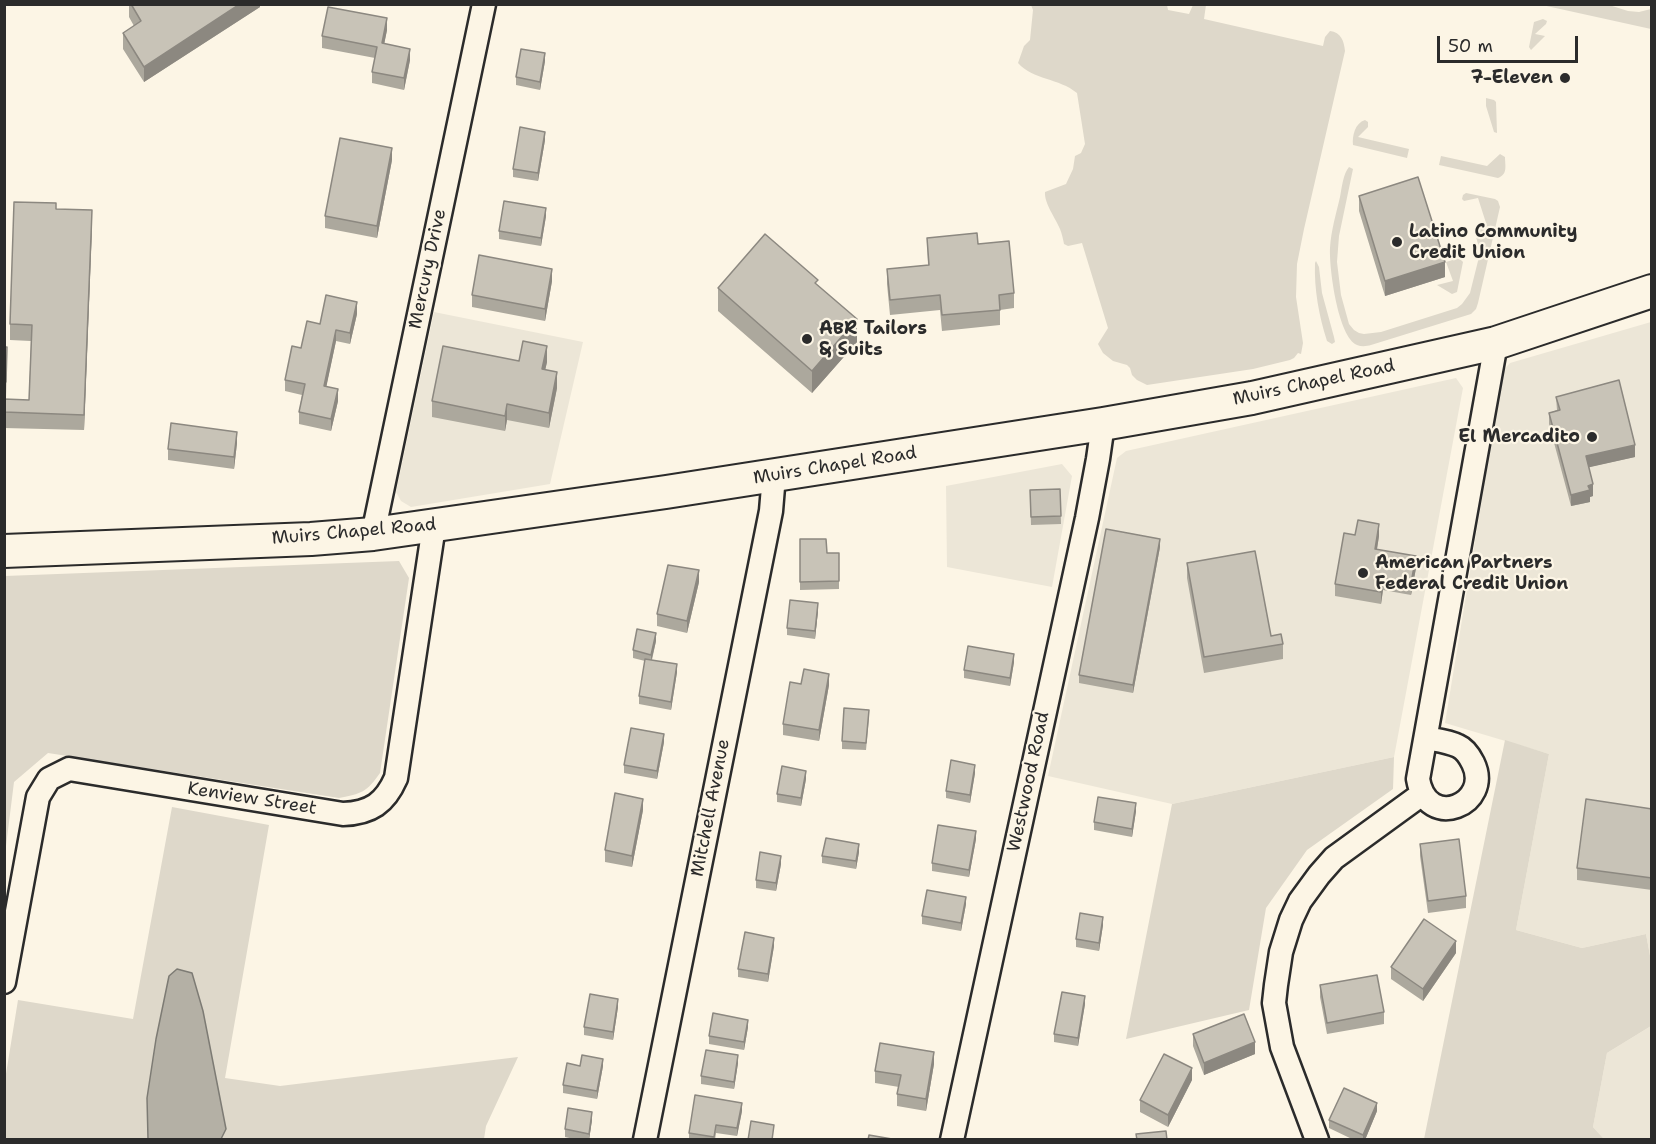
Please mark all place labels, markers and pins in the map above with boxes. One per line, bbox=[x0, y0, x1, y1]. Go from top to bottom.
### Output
place label: 7-Eleven bbox=[1471, 67, 1553, 89]
marker: 7-Eleven bbox=[1558, 71, 1572, 85]
place label: Latino Community Credit Union bbox=[1409, 221, 1577, 264]
marker: Latino Community Credit Union bbox=[1390, 235, 1404, 249]
place label: ABR Tailors & Suits bbox=[819, 318, 927, 360]
marker: ABR Tailors & Suits bbox=[800, 332, 814, 346]
place label: El Mercadito bbox=[1458, 426, 1580, 448]
marker: El Mercadito bbox=[1585, 430, 1599, 444]
place label: American Partners Federal Credit Union bbox=[1375, 552, 1568, 594]
marker: American Partners Federal Credit Union bbox=[1356, 566, 1370, 580]

